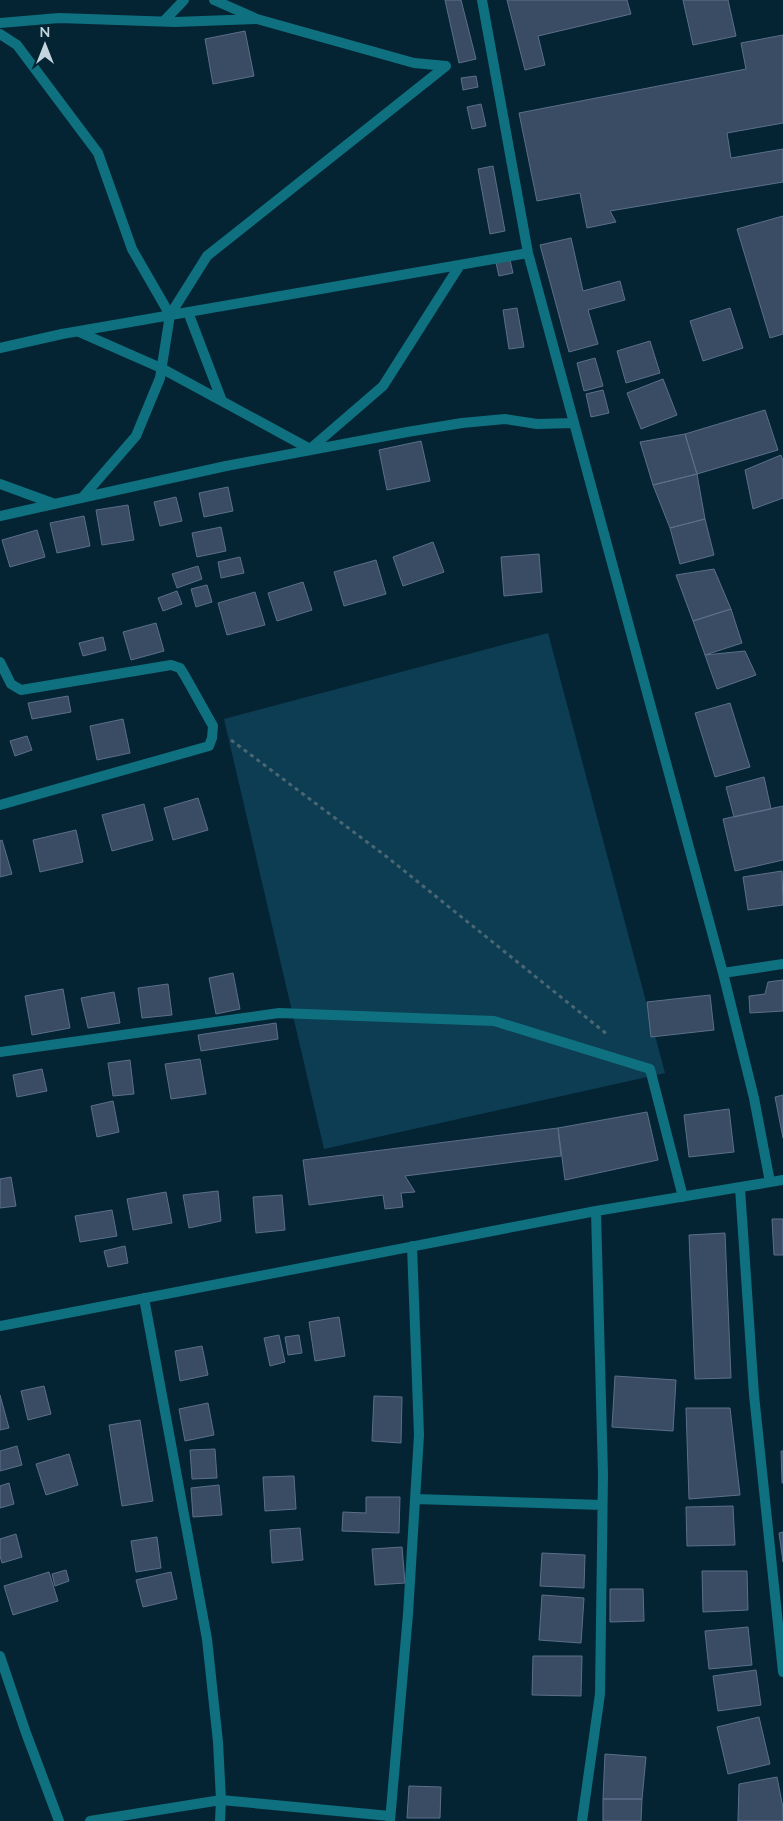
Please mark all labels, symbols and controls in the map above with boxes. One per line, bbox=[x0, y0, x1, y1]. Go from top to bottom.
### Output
north arrow bbox=[20, 20, 70, 70]
text: N bbox=[40, 23, 50, 40]

